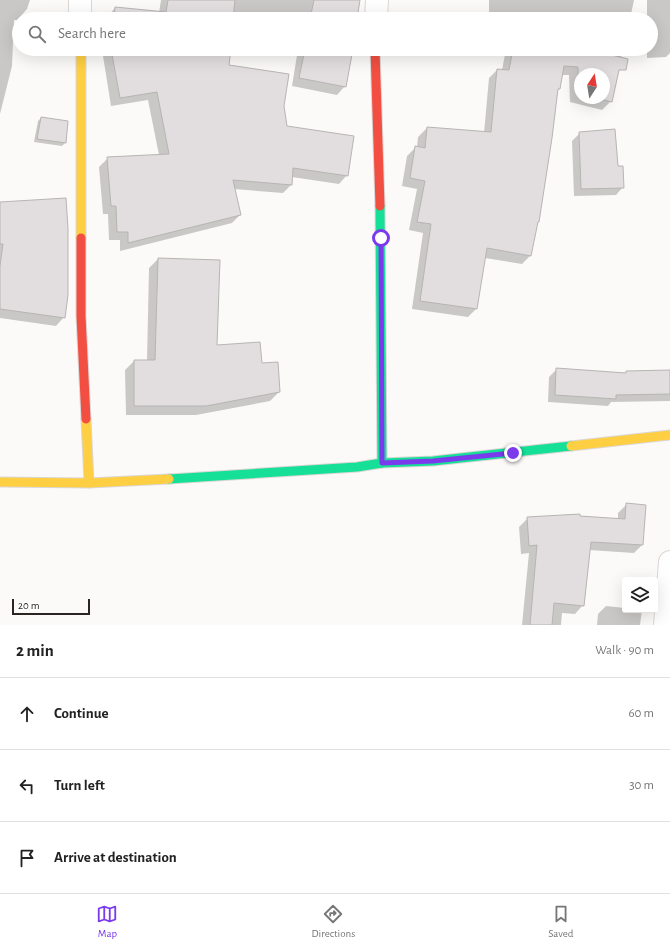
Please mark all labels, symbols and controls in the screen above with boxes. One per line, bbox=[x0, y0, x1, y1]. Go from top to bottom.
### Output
search box bbox=[12, 12, 658, 56]
icon: search bbox=[26, 23, 48, 45]
text: Search here bbox=[58, 26, 126, 41]
north arrow bbox=[574, 68, 610, 104]
route start bbox=[372, 229, 390, 247]
route end bbox=[504, 444, 522, 462]
map controls bbox=[622, 577, 658, 613]
button: layers bbox=[622, 577, 658, 613]
scale bar bbox=[12, 597, 90, 616]
text: 20 m bbox=[18, 600, 39, 611]
text: 2 min bbox=[16, 642, 54, 659]
text: Walk · 90 m bbox=[595, 644, 654, 657]
icon: ahead bbox=[16, 703, 38, 725]
text: Continue bbox=[54, 706, 109, 721]
text: 60 m bbox=[628, 707, 654, 720]
icon: left bbox=[16, 775, 38, 797]
text: Turn left bbox=[54, 778, 105, 793]
text: 30 m bbox=[629, 779, 654, 792]
icon: arrive bbox=[16, 847, 38, 869]
text: Arrive at destination bbox=[54, 850, 177, 865]
tab: Map bbox=[96, 903, 118, 940]
tab: Directions bbox=[311, 903, 355, 940]
tab: Saved bbox=[548, 903, 573, 940]

